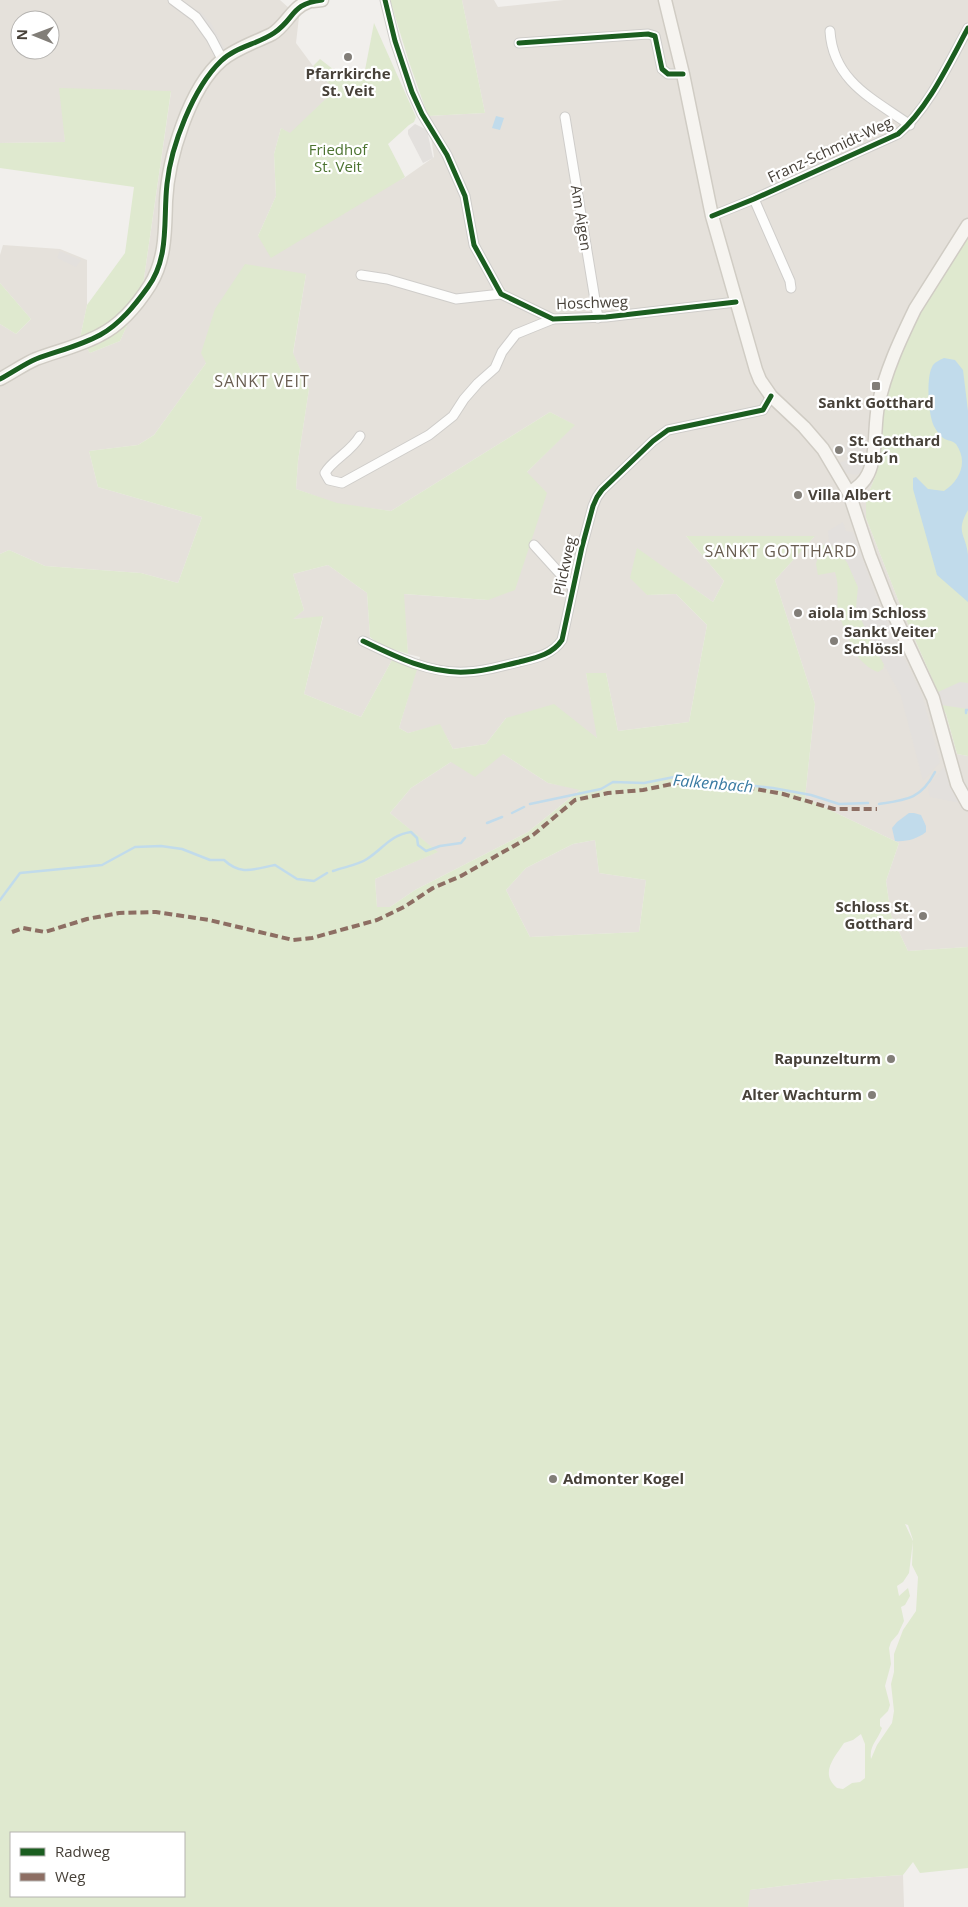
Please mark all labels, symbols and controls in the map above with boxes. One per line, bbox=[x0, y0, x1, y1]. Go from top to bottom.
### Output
north arrow bbox=[10, 10, 60, 60]
text: N bbox=[12, 29, 31, 41]
marker: Pfarrkirche St. Veit bbox=[342, 51, 354, 63]
place label: Pfarrkirche St. Veit bbox=[305, 63, 391, 100]
street label: Franz-Schmidt-Weg bbox=[764, 111, 895, 187]
park label: Friedhof St. Veit bbox=[309, 139, 368, 176]
street label: Am Aigen bbox=[567, 184, 597, 252]
street label: Hoschweg bbox=[556, 291, 628, 313]
district label: SANKT VEIT bbox=[214, 370, 310, 392]
marker: Sankt Gotthard bbox=[870, 380, 882, 392]
place label: Sankt Gotthard bbox=[818, 392, 934, 412]
place label: St. Gotthard Stub´n bbox=[849, 430, 940, 467]
marker: St. Gotthard Stub´n bbox=[833, 444, 845, 456]
place label: Villa Albert bbox=[808, 484, 892, 504]
marker: Villa Albert bbox=[792, 489, 804, 501]
street label: Plickweg bbox=[548, 534, 580, 597]
district label: SANKT GOTTHARD bbox=[705, 540, 857, 562]
place label: aiola im Schloss bbox=[808, 602, 926, 622]
marker: aiola im Schloss bbox=[792, 607, 804, 619]
place label: Sankt Veiter Schlössl bbox=[844, 621, 936, 658]
marker: Sankt Veiter Schlössl bbox=[828, 635, 840, 647]
water label: Falkenbach bbox=[672, 769, 754, 797]
place label: Schloss St. Gotthard bbox=[835, 896, 913, 933]
marker: Schloss St. Gotthard bbox=[917, 910, 929, 922]
place label: Rapunzelturm bbox=[774, 1048, 881, 1068]
marker: Rapunzelturm bbox=[885, 1053, 897, 1065]
place label: Alter Wachturm bbox=[742, 1084, 862, 1104]
marker: Alter Wachturm bbox=[866, 1089, 878, 1101]
place label: Admonter Kogel bbox=[563, 1468, 684, 1488]
marker: Admonter Kogel bbox=[547, 1473, 559, 1485]
legend bbox=[10, 1832, 185, 1897]
text: Radweg bbox=[55, 1841, 110, 1861]
text: Weg bbox=[55, 1866, 85, 1886]

